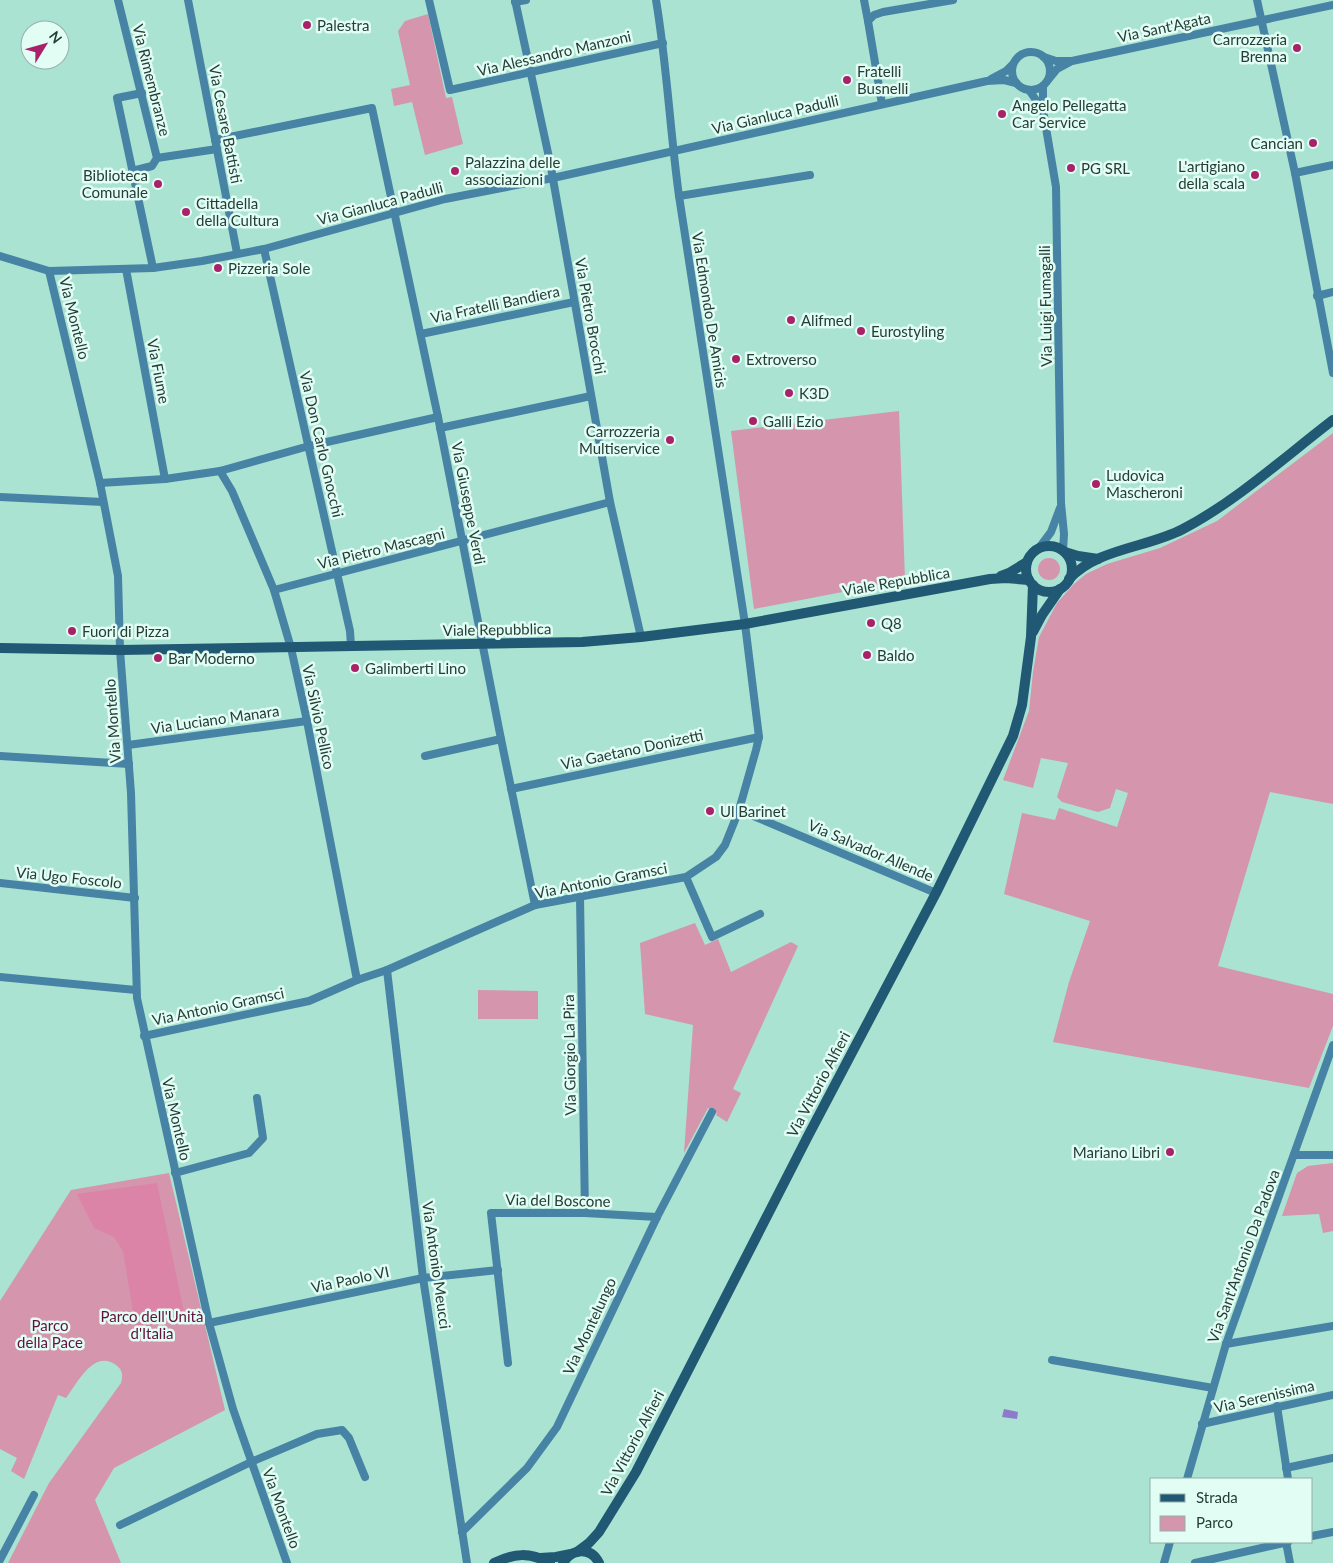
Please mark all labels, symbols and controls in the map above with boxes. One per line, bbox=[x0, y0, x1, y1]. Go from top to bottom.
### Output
street label: Via Sant'Agata bbox=[1116, 8, 1212, 46]
place label: Palestra bbox=[317, 16, 369, 34]
marker: Palestra bbox=[301, 19, 313, 31]
north arrow bbox=[20, 20, 70, 70]
street label: Via Rimembranze bbox=[129, 22, 175, 138]
text: N bbox=[46, 27, 66, 46]
street label: Via Alessandro Manzoni bbox=[475, 27, 633, 79]
place label: Carrozzeria Brenna bbox=[1213, 30, 1287, 65]
marker: Carrozzeria Brenna bbox=[1291, 42, 1303, 54]
place label: Fratelli Busnelli bbox=[857, 62, 908, 97]
street label: Via Cesare Battisti bbox=[206, 63, 246, 185]
marker: Fratelli Busnelli bbox=[841, 74, 853, 86]
street label: Via Gianluca Padulli bbox=[710, 91, 840, 137]
place label: Angelo Pellegatta Car Service bbox=[1012, 96, 1126, 131]
marker: Angelo Pellegatta Car Service bbox=[996, 108, 1008, 120]
place label: Cancian bbox=[1251, 134, 1303, 152]
marker: Cancian bbox=[1307, 137, 1319, 149]
place label: Palazzina delle associazioni bbox=[465, 153, 560, 188]
place label: L'artigiano della scala bbox=[1178, 157, 1245, 192]
place label: PG SRL bbox=[1081, 159, 1130, 177]
marker: PG SRL bbox=[1065, 162, 1077, 174]
marker: Palazzina delle associazioni bbox=[449, 165, 461, 177]
place label: Biblioteca Comunale bbox=[82, 166, 148, 201]
marker: L'artigiano della scala bbox=[1249, 169, 1261, 181]
marker: Biblioteca Comunale bbox=[152, 178, 164, 190]
street label: Via Gianluca Padulli bbox=[315, 178, 445, 228]
place label: Cittadella della Cultura bbox=[196, 194, 279, 229]
marker: Cittadella della Cultura bbox=[180, 206, 192, 218]
street label: Via Edmondo De Amicis bbox=[689, 231, 731, 389]
street label: Via Luigi Fumagalli bbox=[1035, 245, 1055, 367]
street label: Via Pietro Brocchi bbox=[572, 256, 610, 376]
place label: Pizzeria Sole bbox=[228, 259, 310, 277]
marker: Pizzeria Sole bbox=[212, 262, 224, 274]
street label: Via Montello bbox=[56, 275, 94, 361]
street label: Via Fratelli Bandiera bbox=[429, 282, 561, 326]
place label: Alifmed bbox=[801, 311, 852, 329]
marker: Alifmed bbox=[785, 314, 797, 326]
place label: Eurostyling bbox=[871, 322, 944, 340]
marker: Eurostyling bbox=[855, 325, 867, 337]
street label: Via Fiume bbox=[144, 337, 174, 405]
place label: Extroverso bbox=[746, 350, 817, 368]
marker: Extroverso bbox=[730, 353, 742, 365]
street label: Via Don Carlo Gnocchi bbox=[296, 369, 348, 519]
place label: K3D bbox=[799, 384, 829, 402]
marker: K3D bbox=[783, 387, 795, 399]
place label: Galli Ezio bbox=[763, 412, 823, 430]
marker: Galli Ezio bbox=[747, 415, 759, 427]
place label: Carrozzeria Multiservice bbox=[579, 422, 660, 457]
marker: Carrozzeria Multiservice bbox=[664, 434, 676, 446]
street label: Via Giuseppe Verdi bbox=[448, 440, 490, 566]
place label: Ludovica Mascheroni bbox=[1106, 466, 1183, 501]
marker: Ludovica Mascheroni bbox=[1090, 478, 1102, 490]
street label: Via Pietro Mascagni bbox=[316, 523, 446, 573]
street label: Viale Repubblica bbox=[841, 563, 951, 599]
place label: Q8 bbox=[881, 614, 902, 632]
marker: Q8 bbox=[865, 617, 877, 629]
street label: Viale Repubblica bbox=[443, 619, 551, 639]
place label: Fuori di Pizza bbox=[82, 622, 169, 640]
marker: Fuori di Pizza bbox=[66, 625, 78, 637]
place label: Baldo bbox=[877, 646, 914, 664]
place label: Bar Moderno bbox=[168, 649, 255, 667]
marker: Baldo bbox=[861, 649, 873, 661]
marker: Bar Moderno bbox=[152, 652, 164, 664]
place label: Galimberti Lino bbox=[365, 659, 466, 677]
marker: Galimberti Lino bbox=[349, 662, 361, 674]
street label: Via Silvio Pellico bbox=[299, 663, 339, 771]
street label: Via Montello bbox=[100, 678, 124, 764]
street label: Via Luciano Manara bbox=[150, 701, 280, 737]
street label: Via Gaetano Donizetti bbox=[559, 725, 705, 773]
place label: Ul Barinet bbox=[720, 802, 787, 820]
marker: Ul Barinet bbox=[704, 805, 716, 817]
street label: Via Salvador Allende bbox=[806, 815, 936, 885]
street label: Via Antonio Gramsci bbox=[533, 858, 669, 902]
street label: Via Ugo Foscolo bbox=[15, 863, 123, 891]
street label: Via Antonio Gramsci bbox=[150, 983, 286, 1029]
street label: Via Giorgio La Pira bbox=[559, 994, 579, 1116]
street label: Via Vittorio Alfieri bbox=[783, 1028, 853, 1140]
street label: Via Montello bbox=[159, 1076, 195, 1162]
place label: Mariano Libri bbox=[1073, 1143, 1160, 1161]
marker: Mariano Libri bbox=[1164, 1146, 1176, 1158]
street label: Via Sant'Antonio Da Padova bbox=[1203, 1167, 1283, 1345]
street label: Via del Boscone bbox=[505, 1190, 611, 1210]
street label: Via Antonio Meucci bbox=[419, 1200, 455, 1330]
street label: Via Paolo VI bbox=[309, 1262, 391, 1296]
street label: Via Montelungo bbox=[559, 1275, 619, 1377]
park label: Parco dell'Unità d'Italia bbox=[101, 1307, 203, 1342]
park label: Parco della Pace bbox=[17, 1316, 83, 1351]
street label: Via Serenissima bbox=[1212, 1376, 1316, 1416]
street label: Via Vittorio Alfieri bbox=[597, 1387, 667, 1499]
street label: Via Montello bbox=[259, 1465, 305, 1551]
legend bbox=[1150, 1478, 1313, 1543]
text: Strada bbox=[1196, 1488, 1238, 1506]
text: Parco bbox=[1196, 1513, 1233, 1531]

